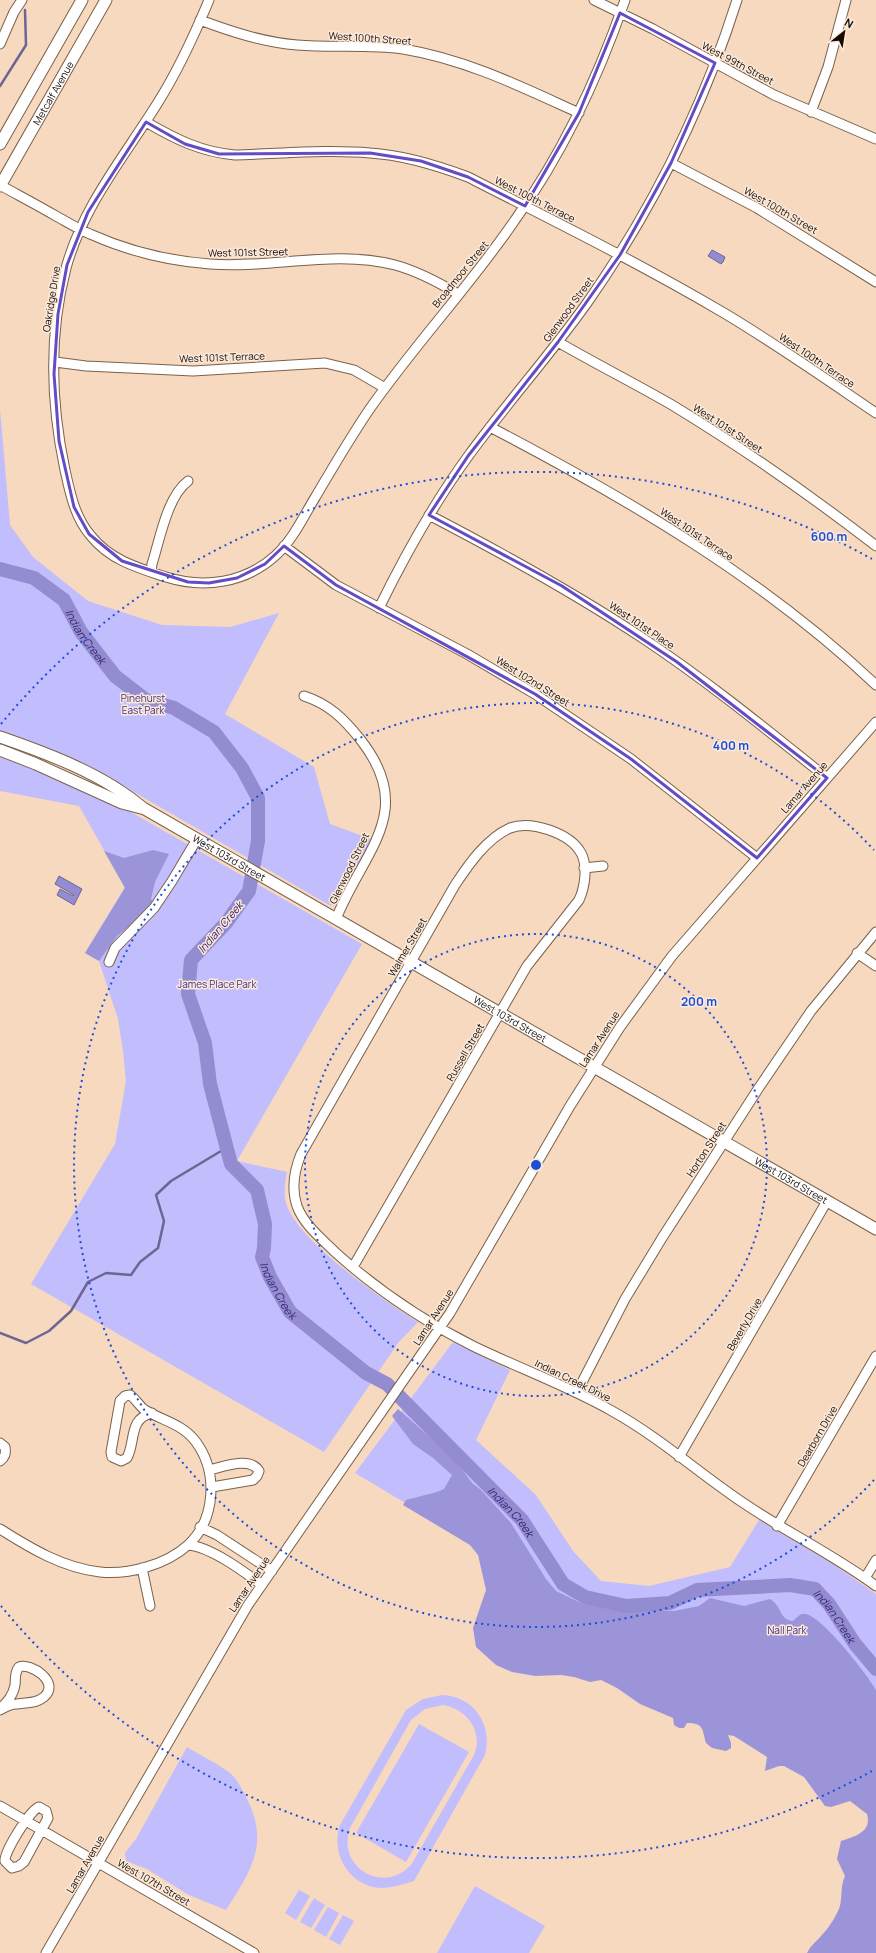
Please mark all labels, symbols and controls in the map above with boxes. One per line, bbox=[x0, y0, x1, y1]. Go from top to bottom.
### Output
north arrow bbox=[824, 12, 864, 52]
text: N bbox=[842, 14, 857, 31]
street label: West 100th Street bbox=[328, 28, 412, 48]
street label: West 99th Street bbox=[700, 38, 776, 88]
street label: Metcalf Avenue bbox=[29, 58, 77, 128]
street label: West 100th Terrace bbox=[492, 173, 578, 225]
street label: West 100th Street bbox=[741, 183, 821, 237]
street label: Broadmoor Street bbox=[429, 238, 491, 310]
street label: West 101st Street bbox=[208, 244, 288, 260]
street label: Oakridge Drive bbox=[39, 265, 63, 333]
street label: Glenwood Street bbox=[540, 273, 596, 345]
street label: West 100th Terrace bbox=[776, 329, 858, 391]
street label: West 101st Terrace bbox=[179, 349, 265, 365]
street label: West 101st Street bbox=[690, 400, 766, 456]
street label: West 101st Terrace bbox=[658, 504, 737, 564]
text: 600 m bbox=[811, 528, 847, 545]
street label: West 101st Place bbox=[607, 598, 678, 652]
water label: Indian Creek bbox=[63, 606, 111, 668]
street label: West 102nd Street bbox=[493, 653, 573, 709]
park label: Pinehurst East Park bbox=[121, 691, 165, 717]
text: 400 m bbox=[713, 737, 749, 754]
street label: Lamar Avenue bbox=[778, 758, 831, 816]
street label: Glenwood Street bbox=[326, 830, 372, 906]
street label: West 103rd Street bbox=[190, 831, 268, 884]
water label: Indian Creek bbox=[194, 897, 247, 956]
street label: Walmer Street bbox=[384, 915, 430, 979]
park label: James Place Park bbox=[178, 977, 257, 991]
street label: West 103rd Street bbox=[471, 992, 549, 1045]
text: 200 m bbox=[681, 993, 717, 1010]
street label: Lamar Avenue bbox=[576, 1008, 623, 1070]
street label: Russell Street bbox=[443, 1021, 487, 1083]
street label: Horton Street bbox=[683, 1119, 729, 1179]
street label: West 103rd Street bbox=[752, 1154, 830, 1207]
centre of rings bbox=[529, 1158, 543, 1172]
water label: Indian Creek bbox=[257, 1259, 301, 1323]
street label: Lamar Avenue bbox=[410, 1286, 457, 1348]
street label: Beverly Drive bbox=[723, 1295, 765, 1353]
street label: Indian Creek Drive bbox=[533, 1356, 613, 1404]
street label: Dearborn Drive bbox=[794, 1403, 840, 1469]
water label: Indian Creek bbox=[485, 1483, 539, 1541]
street label: Lamar Avenue bbox=[225, 1553, 273, 1615]
water label: Indian Creek bbox=[811, 1585, 860, 1647]
park label: Nall Park bbox=[768, 1623, 808, 1637]
street label: Lamar Avenue bbox=[63, 1832, 107, 1895]
street label: West 107th Street bbox=[115, 1855, 193, 1909]

